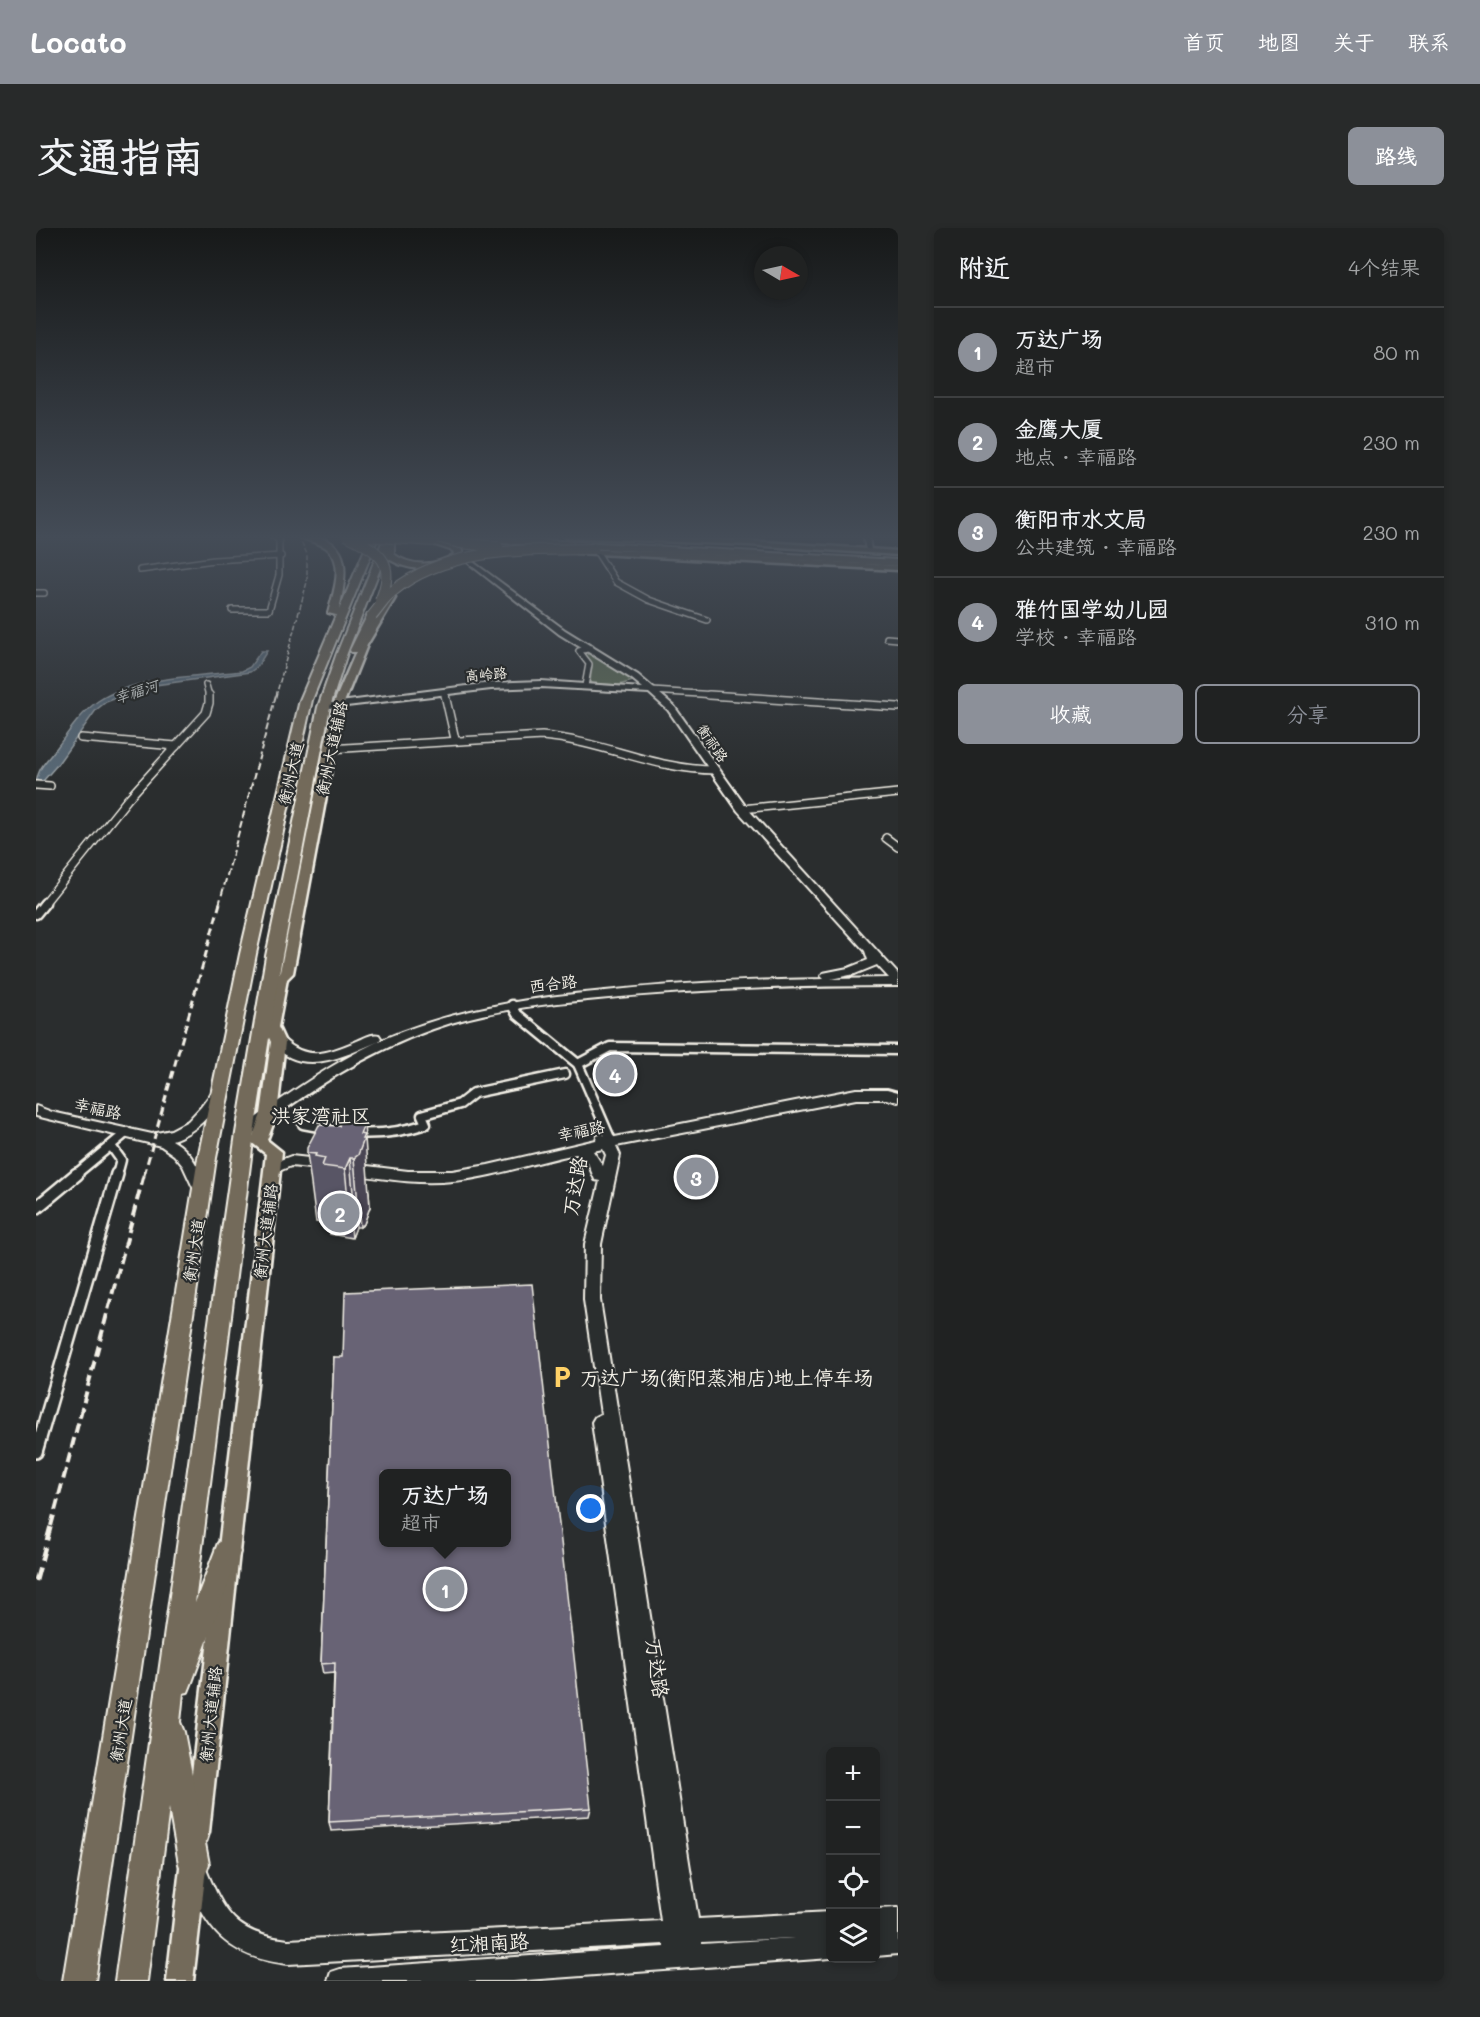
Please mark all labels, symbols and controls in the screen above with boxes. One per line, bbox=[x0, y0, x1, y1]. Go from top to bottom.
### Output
text: Locato bbox=[30, 24, 127, 60]
text: 首页 bbox=[1183, 28, 1225, 55]
text: 地图 bbox=[1258, 28, 1300, 55]
text: 关于 bbox=[1333, 28, 1375, 55]
text: 联系 bbox=[1408, 28, 1450, 55]
button: 路线 bbox=[1348, 127, 1444, 185]
text: 交通指南 bbox=[36, 128, 204, 183]
north arrow bbox=[754, 246, 808, 300]
text: 附近 bbox=[958, 250, 1010, 284]
text: 4个结果 bbox=[1348, 254, 1420, 280]
text: 万达广场 bbox=[1015, 324, 1103, 353]
text: 1 bbox=[973, 339, 982, 365]
text: 80 m bbox=[1373, 339, 1420, 365]
text: 超市 bbox=[1015, 353, 1055, 379]
text: 金鹰大厦 bbox=[1015, 414, 1103, 443]
text: 2 bbox=[972, 429, 983, 455]
text: 230 m bbox=[1362, 429, 1420, 455]
text: 地点 · 幸福路 bbox=[1015, 443, 1137, 469]
text: 衡阳市水文局 bbox=[1015, 504, 1147, 533]
text: 3 bbox=[972, 519, 984, 545]
text: 230 m bbox=[1362, 519, 1420, 545]
text: 公共建筑 · 幸福路 bbox=[1015, 533, 1177, 559]
text: 雅竹国学幼儿园 bbox=[1015, 594, 1169, 623]
text: 4 bbox=[971, 609, 984, 635]
text: 310 m bbox=[1365, 609, 1420, 635]
text: 学校 · 幸福路 bbox=[1015, 623, 1137, 649]
street label: 高岭路 bbox=[464, 663, 508, 685]
water label: 幸福河 bbox=[112, 674, 163, 707]
button: 收藏 bbox=[958, 684, 1183, 744]
button: 分享 bbox=[1195, 684, 1420, 744]
street label: 衡州大道辅路 bbox=[311, 699, 351, 797]
street label: 衡祁路 bbox=[693, 720, 733, 766]
street label: 衡州大道 bbox=[273, 739, 307, 807]
street label: 西合路 bbox=[528, 970, 578, 996]
pin: 4 bbox=[596, 1052, 634, 1096]
street label: 幸福路 bbox=[72, 1093, 124, 1123]
district label: 洪家湾社区 bbox=[271, 1102, 371, 1128]
street label: 幸福路 bbox=[555, 1115, 607, 1145]
street label: 万达路 bbox=[556, 1153, 592, 1218]
pin: 3 bbox=[676, 1154, 716, 1200]
street label: 衡州大道辅路 bbox=[249, 1182, 281, 1280]
pin: 2 bbox=[320, 1190, 360, 1236]
street label: 衡州大道 bbox=[178, 1217, 208, 1283]
parking icon: 万达广场(衡阳蒸湘店)地上停车场 bbox=[549, 1364, 575, 1390]
place label: 万达广场(衡阳蒸湘店)地上停车场 bbox=[580, 1364, 874, 1390]
popup bbox=[379, 1469, 511, 1547]
text: 万达广场 bbox=[401, 1480, 489, 1509]
your location bbox=[576, 1494, 605, 1523]
text: 超市 bbox=[401, 1509, 441, 1535]
pin: 1 bbox=[426, 1566, 464, 1612]
street label: 万达路 bbox=[641, 1636, 675, 1701]
street label: 衡州大道辅路 bbox=[195, 1665, 225, 1763]
street label: 衡州大道 bbox=[105, 1697, 135, 1763]
map controls bbox=[826, 1747, 880, 1963]
button: + bbox=[826, 1747, 880, 1801]
button: − bbox=[826, 1801, 880, 1855]
button: locate bbox=[826, 1855, 880, 1909]
button: layers bbox=[826, 1909, 880, 1963]
street label: 红湘南路 bbox=[448, 1927, 531, 1957]

